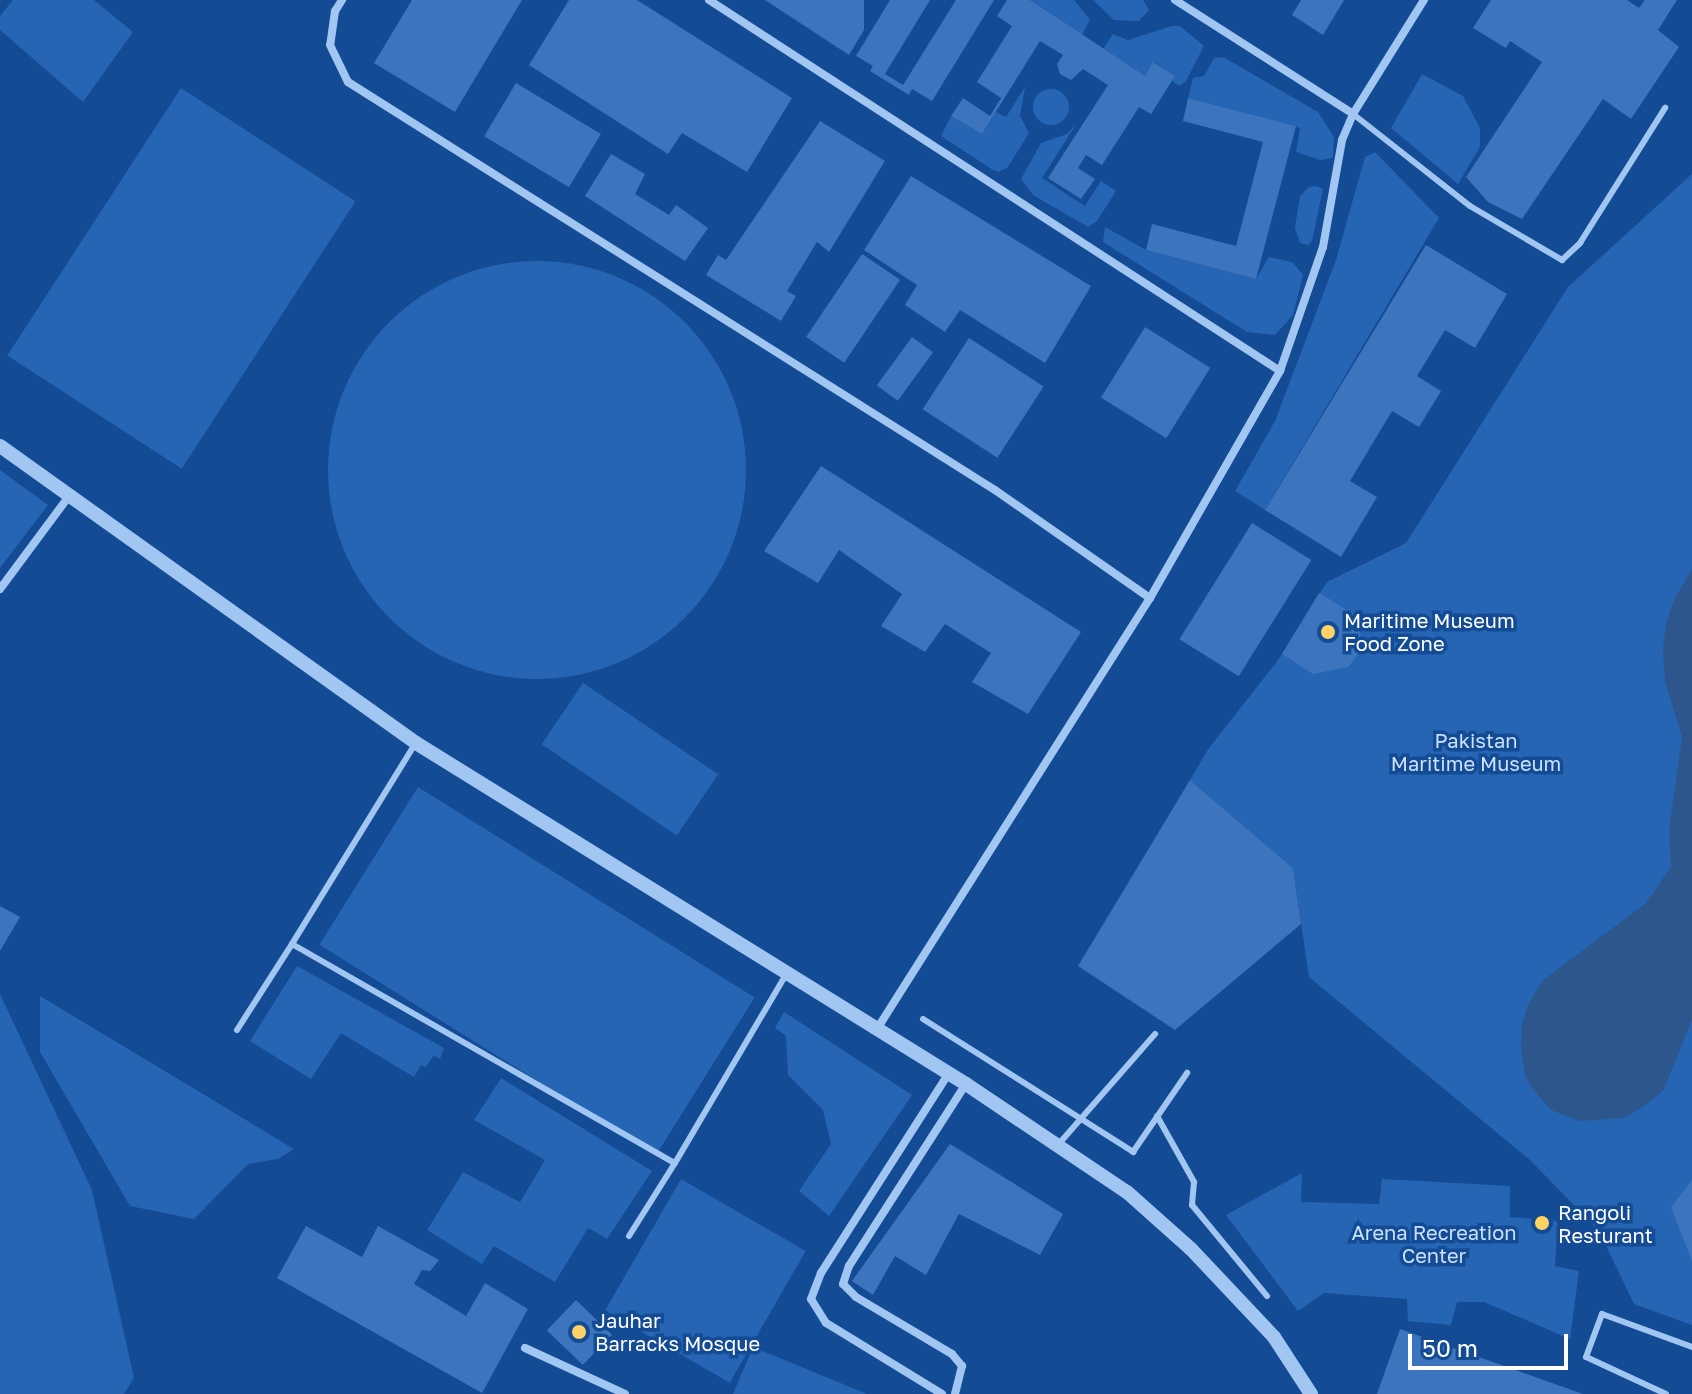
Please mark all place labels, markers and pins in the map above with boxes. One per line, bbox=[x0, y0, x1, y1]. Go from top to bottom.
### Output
place label: Maritime Museum Food Zone bbox=[1344, 608, 1515, 655]
marker: Maritime Museum Food Zone bbox=[1319, 623, 1337, 641]
place label: Rangoli Resturant bbox=[1558, 1200, 1653, 1247]
marker: Rangoli Resturant bbox=[1533, 1214, 1551, 1232]
place label: Jauhar Barracks Mosque bbox=[595, 1308, 760, 1355]
marker: Jauhar Barracks Mosque bbox=[570, 1323, 588, 1341]

